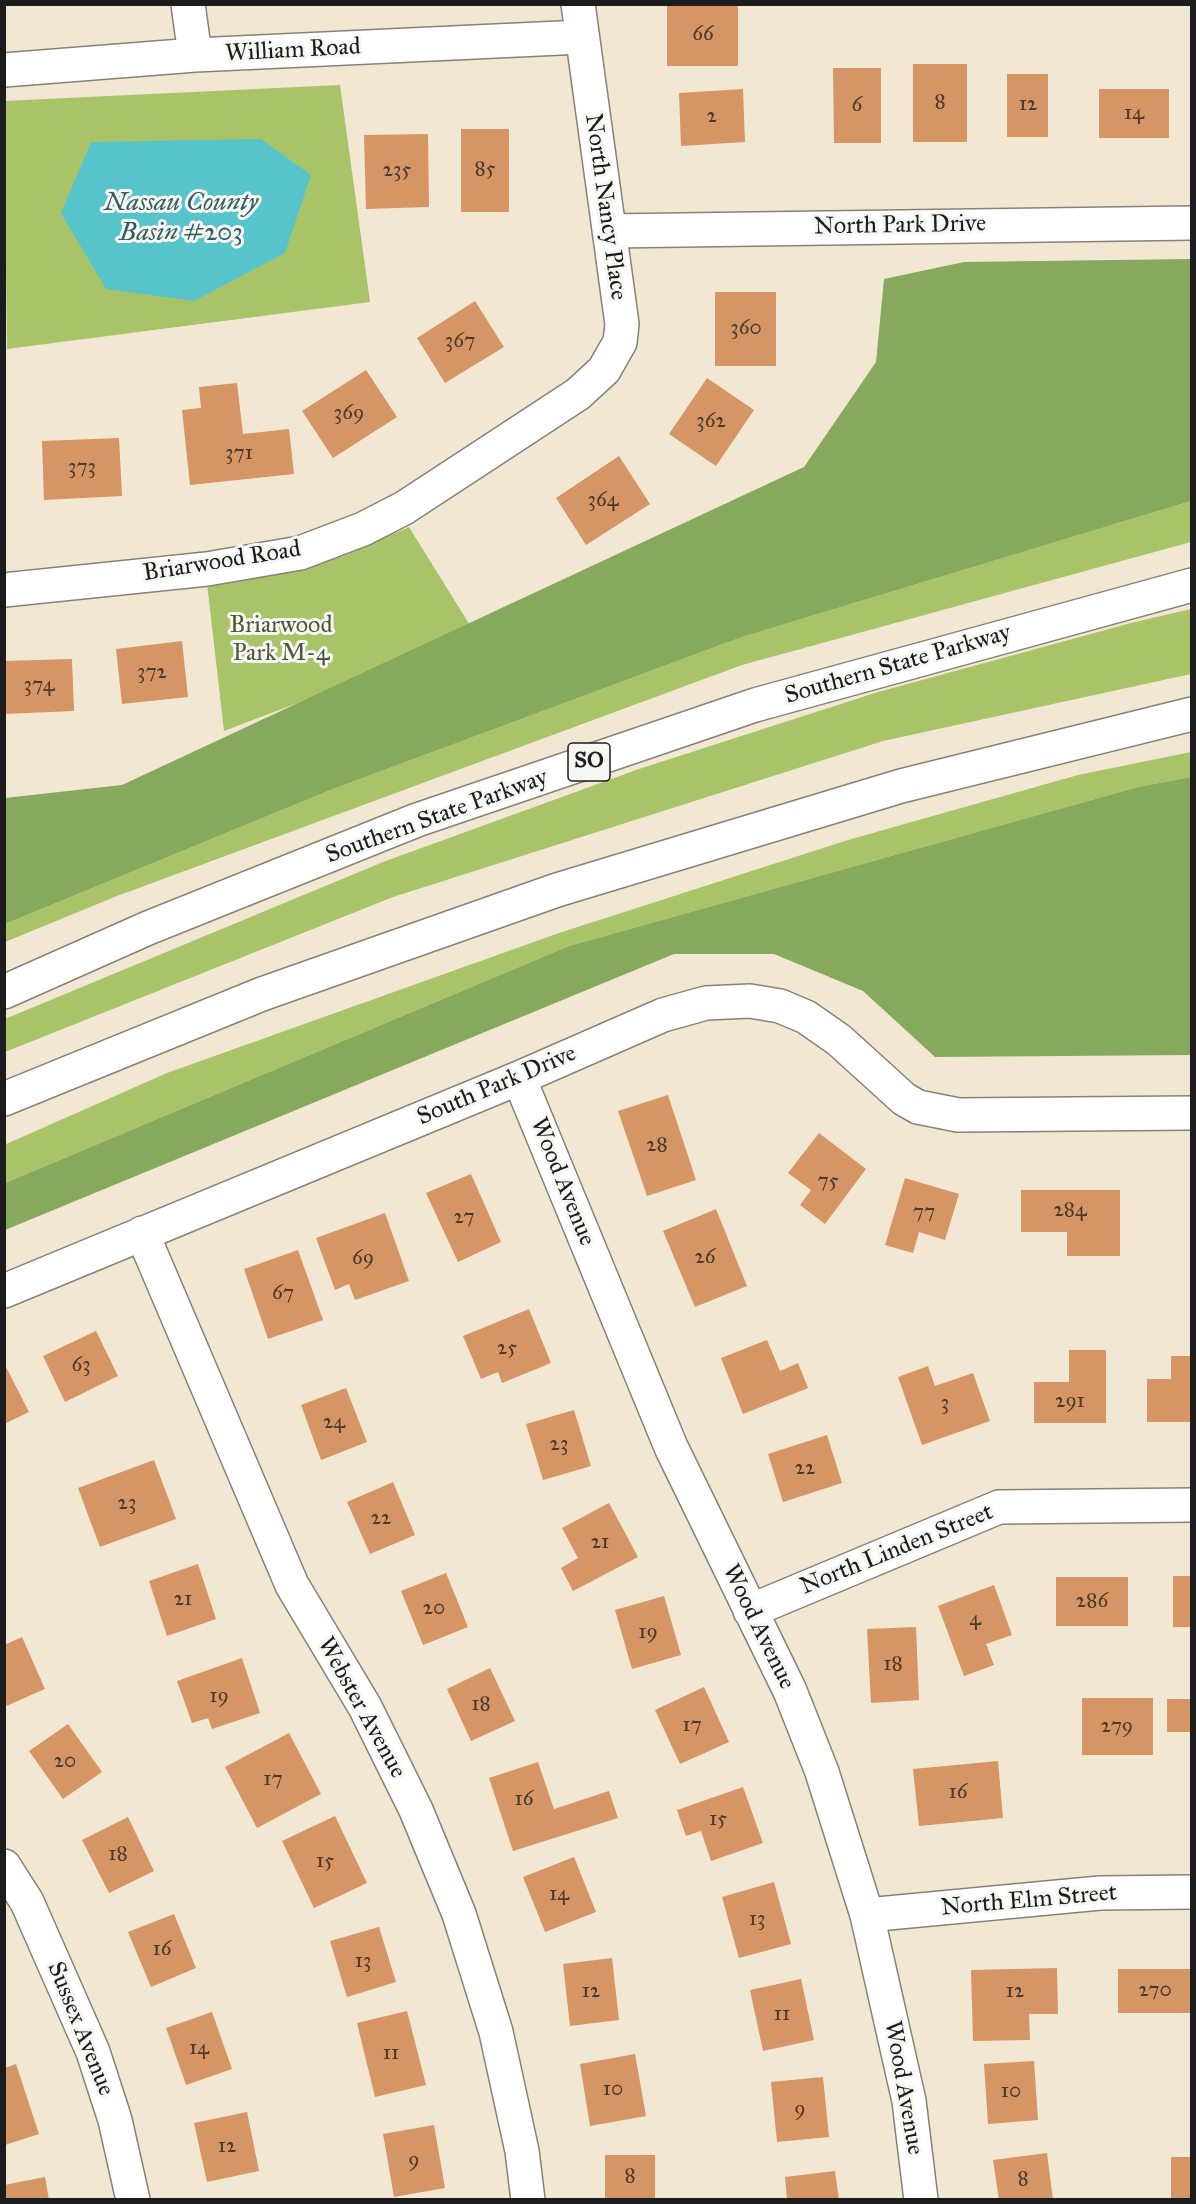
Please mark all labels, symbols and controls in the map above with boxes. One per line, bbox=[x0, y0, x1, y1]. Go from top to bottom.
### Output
house number: 66 bbox=[692, 22, 714, 48]
street label: William Road bbox=[225, 33, 361, 69]
house number: 8 bbox=[934, 90, 946, 116]
house number: 12 bbox=[1019, 92, 1037, 118]
house number: 6 bbox=[852, 93, 862, 119]
house number: 14 bbox=[1124, 101, 1144, 127]
house number: 2 bbox=[707, 104, 717, 130]
street label: North Nancy Place bbox=[578, 112, 632, 302]
house number: 85 bbox=[475, 157, 495, 183]
house number: 235 bbox=[383, 158, 411, 184]
water label: Nassau County Basin #203 bbox=[104, 188, 258, 249]
street label: North Park Drive bbox=[814, 210, 986, 242]
house number: 360 bbox=[730, 316, 762, 342]
house number: 367 bbox=[445, 329, 475, 355]
house number: 369 bbox=[334, 401, 364, 427]
house number: 362 bbox=[696, 409, 726, 435]
house number: 371 bbox=[225, 441, 253, 467]
house number: 373 bbox=[68, 455, 96, 481]
house number: 364 bbox=[588, 488, 618, 514]
street label: Briarwood Road bbox=[141, 535, 303, 589]
park label: Briarwood Park M-4 bbox=[230, 612, 332, 668]
street label: Southern State Parkway bbox=[782, 619, 1014, 711]
house number: 372 bbox=[137, 660, 167, 686]
house number: 374 bbox=[24, 673, 54, 699]
road number: SO bbox=[568, 743, 610, 781]
street label: Southern State Parkway bbox=[322, 763, 552, 871]
street label: South Park Drive bbox=[413, 1040, 581, 1132]
street label: Wood Avenue bbox=[523, 1114, 601, 1250]
house number: 28 bbox=[646, 1133, 668, 1159]
house number: 75 bbox=[818, 1169, 838, 1195]
house number: 284 bbox=[1053, 1198, 1087, 1224]
house number: 77 bbox=[913, 1200, 935, 1226]
house number: 27 bbox=[454, 1205, 474, 1231]
house number: 26 bbox=[694, 1245, 716, 1271]
house number: 69 bbox=[352, 1246, 374, 1272]
house number: 67 bbox=[272, 1281, 294, 1307]
house number: 25 bbox=[497, 1336, 517, 1362]
house number: 63 bbox=[71, 1353, 91, 1379]
house number: 291 bbox=[1055, 1389, 1085, 1415]
house number: 3 bbox=[941, 1391, 949, 1417]
house number: 24 bbox=[323, 1410, 345, 1436]
house number: 23 bbox=[550, 1432, 568, 1458]
house number: 22 bbox=[795, 1456, 815, 1482]
house number: 23 bbox=[118, 1491, 136, 1517]
street label: North Linden Street bbox=[796, 1498, 998, 1602]
house number: 22 bbox=[371, 1506, 391, 1532]
house number: 21 bbox=[591, 1530, 609, 1556]
street label: Wood Avenue bbox=[715, 1560, 801, 1694]
house number: 21 bbox=[174, 1587, 192, 1613]
house number: 286 bbox=[1076, 1589, 1108, 1615]
house number: 20 bbox=[423, 1596, 445, 1622]
house number: 4 bbox=[969, 1607, 981, 1633]
house number: 19 bbox=[638, 1620, 658, 1646]
street label: Webster Avenue bbox=[310, 1632, 412, 1784]
house number: 18 bbox=[883, 1652, 903, 1678]
house number: 19 bbox=[209, 1684, 229, 1710]
house number: 18 bbox=[471, 1692, 491, 1718]
house number: 17 bbox=[682, 1713, 702, 1739]
house number: 279 bbox=[1101, 1714, 1133, 1740]
house number: 20 bbox=[54, 1749, 76, 1775]
house number: 17 bbox=[263, 1767, 283, 1793]
house number: 16 bbox=[948, 1780, 968, 1806]
house number: 16 bbox=[514, 1787, 534, 1813]
house number: 15 bbox=[709, 1807, 727, 1833]
house number: 18 bbox=[108, 1842, 128, 1868]
house number: 15 bbox=[316, 1849, 334, 1875]
street label: North Elm Street bbox=[940, 1879, 1118, 1923]
house number: 14 bbox=[549, 1882, 569, 1908]
house number: 13 bbox=[749, 1907, 765, 1933]
house number: 16 bbox=[152, 1937, 172, 1963]
house number: 13 bbox=[355, 1949, 371, 1975]
street label: Sussex Avenue bbox=[40, 1958, 120, 2100]
house number: 270 bbox=[1138, 1978, 1172, 2004]
house number: 12 bbox=[582, 1979, 600, 2005]
house number: 12 bbox=[1006, 1979, 1024, 2005]
house number: 11 bbox=[774, 2002, 790, 2028]
street label: Wood Avenue bbox=[877, 2019, 929, 2157]
house number: 14 bbox=[189, 2036, 209, 2062]
house number: 11 bbox=[383, 2041, 399, 2067]
house number: 10 bbox=[603, 2077, 623, 2103]
house number: 10 bbox=[1001, 2079, 1021, 2105]
house number: 9 bbox=[794, 2097, 806, 2123]
house number: 12 bbox=[218, 2134, 236, 2160]
house number: 9 bbox=[408, 2148, 420, 2174]
house number: 8 bbox=[624, 2164, 636, 2190]
house number: 8 bbox=[1017, 2167, 1029, 2193]

